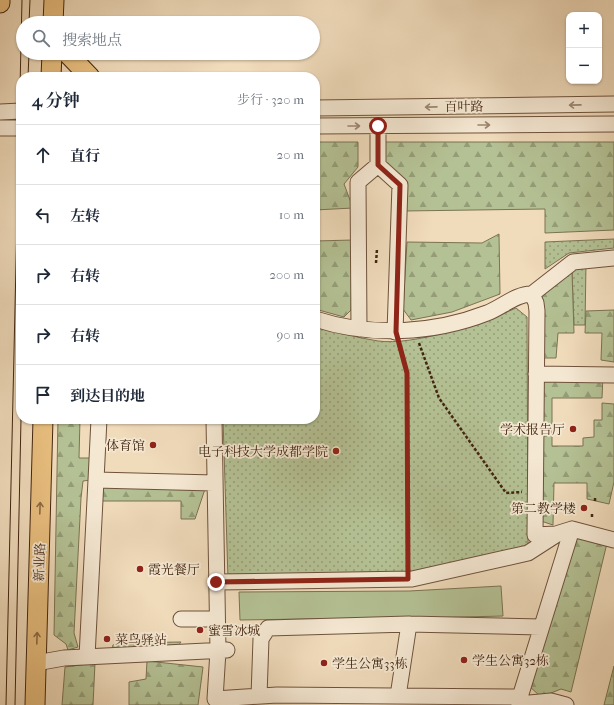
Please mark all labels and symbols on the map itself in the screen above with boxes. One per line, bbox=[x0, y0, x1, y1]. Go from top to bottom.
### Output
street label: 百叶路 bbox=[444, 99, 484, 114]
one-way arrow bbox=[569, 101, 582, 109]
one-way arrow bbox=[425, 103, 438, 111]
route start bbox=[369, 117, 387, 135]
one-way arrow bbox=[477, 121, 490, 129]
one-way arrow bbox=[347, 122, 360, 130]
place label: 学术报告厅 bbox=[500, 422, 565, 437]
marker: 学术报告厅 bbox=[568, 424, 578, 434]
place label: 体育馆 bbox=[106, 438, 145, 453]
marker: 体育馆 bbox=[148, 440, 158, 450]
place label: 电子科技大学成都学院 bbox=[198, 444, 328, 459]
marker: 电子科技大学成都学院 bbox=[331, 446, 341, 456]
place label: 第二教学楼 bbox=[511, 501, 576, 516]
one-way arrow bbox=[37, 502, 44, 515]
marker: 第二教学楼 bbox=[579, 503, 589, 513]
street label: 新业路 bbox=[31, 542, 48, 582]
place label: 霞光餐厅 bbox=[148, 562, 200, 577]
marker: 霞光餐厅 bbox=[135, 564, 145, 574]
route end bbox=[207, 573, 225, 591]
place label: 蜜雪冰城 bbox=[208, 623, 260, 638]
marker: 蜜雪冰城 bbox=[195, 625, 205, 635]
one-way arrow bbox=[33, 632, 41, 645]
place label: 菜鸟驿站 bbox=[115, 632, 167, 647]
marker: 菜鸟驿站 bbox=[102, 634, 112, 644]
place label: 学生公寓32栋 bbox=[472, 653, 549, 668]
marker: 学生公寓32栋 bbox=[459, 655, 469, 665]
place label: 学生公寓33栋 bbox=[332, 656, 408, 671]
marker: 学生公寓33栋 bbox=[319, 658, 329, 668]

